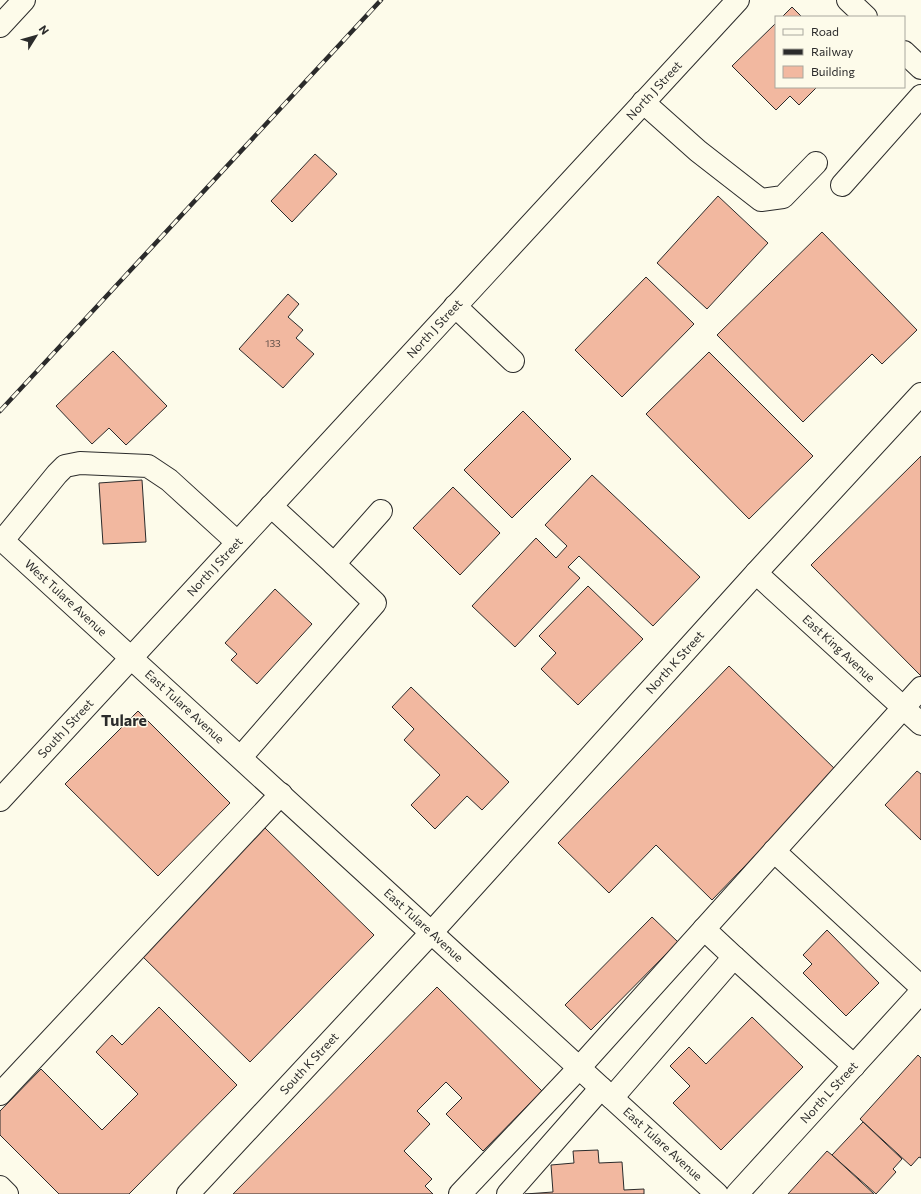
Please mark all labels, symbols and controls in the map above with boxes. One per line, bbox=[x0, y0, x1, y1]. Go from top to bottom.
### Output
north arrow bbox=[16, 16, 56, 56]
legend bbox=[775, 16, 905, 88]
text: N bbox=[37, 22, 52, 37]
text: Road bbox=[811, 24, 839, 38]
text: Railway bbox=[811, 44, 853, 58]
street label: North J Street bbox=[623, 58, 684, 122]
text: Building bbox=[811, 64, 855, 78]
street label: North J Street bbox=[403, 296, 464, 360]
house number: 133 bbox=[265, 337, 281, 349]
street label: North J Street bbox=[184, 534, 245, 599]
street label: West Tulare Avenue bbox=[22, 556, 110, 638]
street label: East King Avenue bbox=[800, 611, 878, 684]
street label: North K Street bbox=[643, 628, 706, 696]
street label: East Tulare Avenue bbox=[143, 666, 228, 746]
street label: South J Street bbox=[35, 696, 96, 760]
district label: Tulare bbox=[101, 710, 147, 729]
street label: East Tulare Avenue bbox=[382, 885, 467, 964]
street label: South K Street bbox=[276, 1029, 341, 1097]
street label: North L Street bbox=[797, 1058, 860, 1126]
street label: East Tulare Avenue bbox=[621, 1104, 706, 1183]

